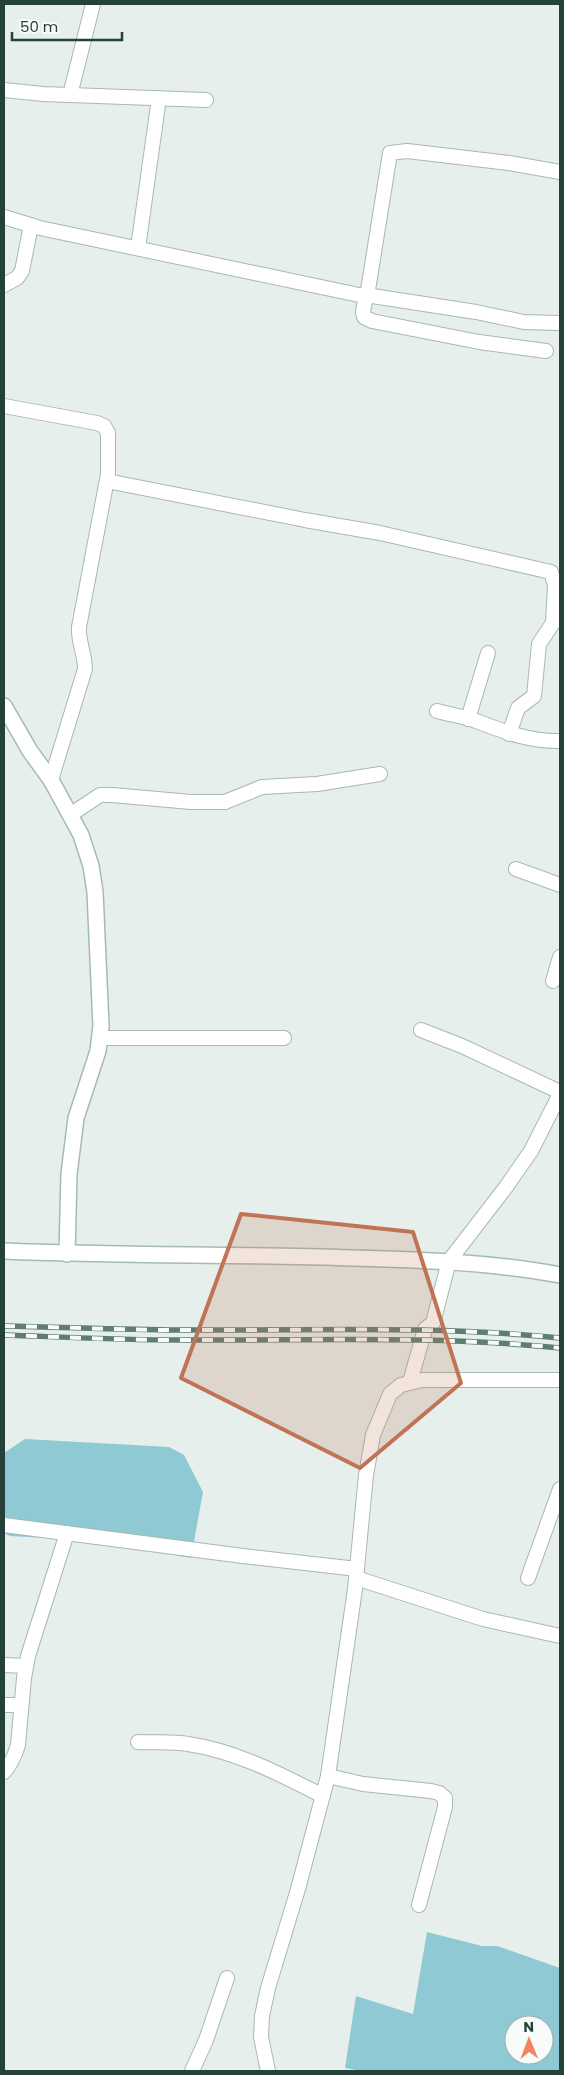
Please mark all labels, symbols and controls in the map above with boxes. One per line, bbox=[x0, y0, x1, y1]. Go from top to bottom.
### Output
scale bar bbox=[12, 10, 122, 42]
text: 50 m bbox=[20, 16, 58, 37]
north arrow bbox=[504, 2015, 554, 2065]
text: N bbox=[523, 2017, 534, 2037]

